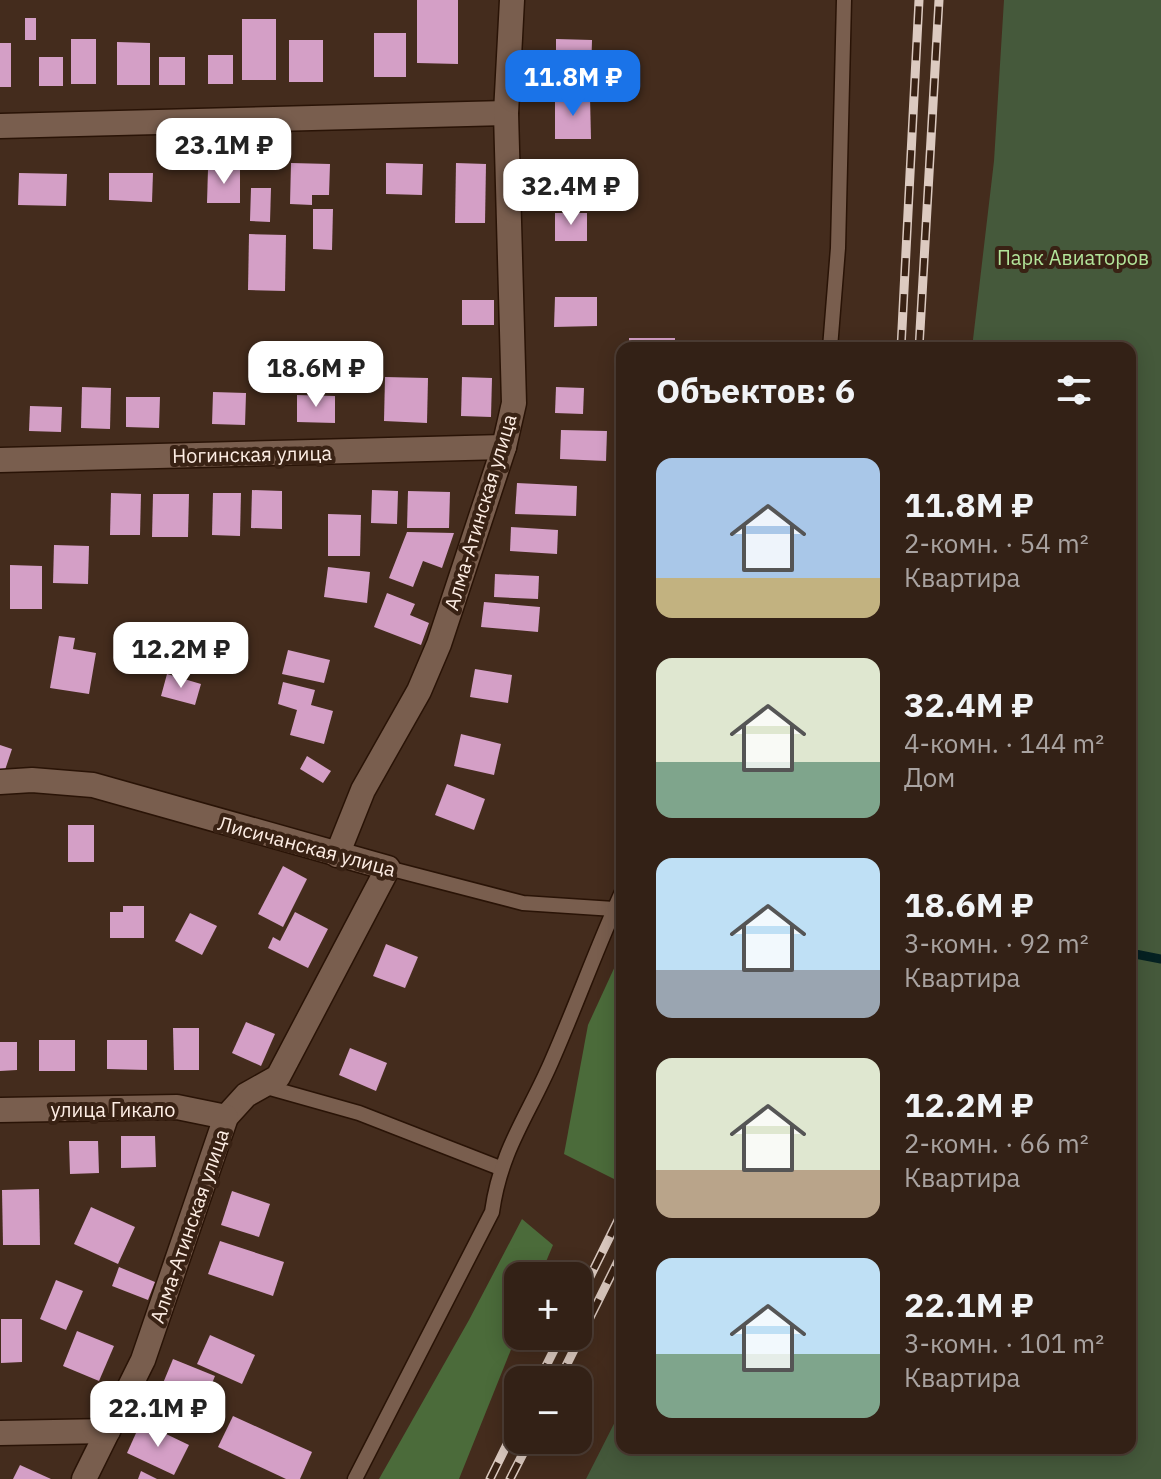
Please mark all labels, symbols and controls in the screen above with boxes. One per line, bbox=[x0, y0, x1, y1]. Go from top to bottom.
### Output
pin: 11.8M ₽ bbox=[499, 50, 647, 118]
text: 11.8M ₽ bbox=[523, 59, 623, 93]
pin: 23.1M ₽ bbox=[150, 118, 298, 186]
text: 23.1M ₽ bbox=[174, 127, 274, 161]
pin: 32.4M ₽ bbox=[497, 159, 645, 227]
text: 32.4M ₽ bbox=[521, 168, 621, 202]
park label: Парк Авиаторов bbox=[997, 244, 1149, 271]
pin: 18.6M ₽ bbox=[242, 341, 390, 409]
text: 18.6M ₽ bbox=[266, 350, 366, 384]
text: Объектов: 6 bbox=[656, 368, 855, 412]
icon: filters bbox=[1052, 368, 1096, 412]
street label: Алма-Атинская улица bbox=[437, 410, 523, 613]
street label: Ногинская улица bbox=[172, 439, 333, 469]
text: 11.8M ₽ bbox=[904, 482, 1034, 526]
icon: home bbox=[720, 490, 816, 586]
text: 2-комн. · 54 m² bbox=[904, 526, 1089, 560]
text: Квартира bbox=[904, 560, 1021, 594]
pin: 12.2M ₽ bbox=[107, 622, 255, 690]
text: 12.2M ₽ bbox=[131, 631, 231, 665]
text: 32.4M ₽ bbox=[904, 682, 1034, 726]
icon: home bbox=[720, 690, 816, 786]
text: 4-комн. · 144 m² bbox=[904, 726, 1104, 760]
text: Дом bbox=[904, 760, 955, 794]
street label: Лисичанская улица bbox=[215, 809, 399, 883]
text: 18.6M ₽ bbox=[904, 882, 1034, 926]
icon: home bbox=[720, 890, 816, 986]
text: 3-комн. · 92 m² bbox=[904, 926, 1089, 960]
text: Квартира bbox=[904, 960, 1021, 994]
text: 12.2M ₽ bbox=[904, 1082, 1034, 1126]
icon: home bbox=[720, 1090, 816, 1186]
street label: улица Гикало bbox=[51, 1096, 175, 1123]
street label: Алма-Атинская улица bbox=[143, 1125, 235, 1327]
text: 2-комн. · 66 m² bbox=[904, 1126, 1089, 1160]
text: Квартира bbox=[904, 1160, 1021, 1194]
map controls bbox=[504, 1262, 592, 1454]
button: + bbox=[504, 1262, 592, 1350]
text: 22.1M ₽ bbox=[904, 1282, 1034, 1326]
icon: home bbox=[720, 1290, 816, 1386]
text: 3-комн. · 101 m² bbox=[904, 1326, 1104, 1360]
text: Квартира bbox=[904, 1360, 1021, 1394]
button: − bbox=[504, 1366, 592, 1454]
pin: 22.1M ₽ bbox=[84, 1381, 232, 1449]
text: 22.1M ₽ bbox=[108, 1390, 208, 1424]

